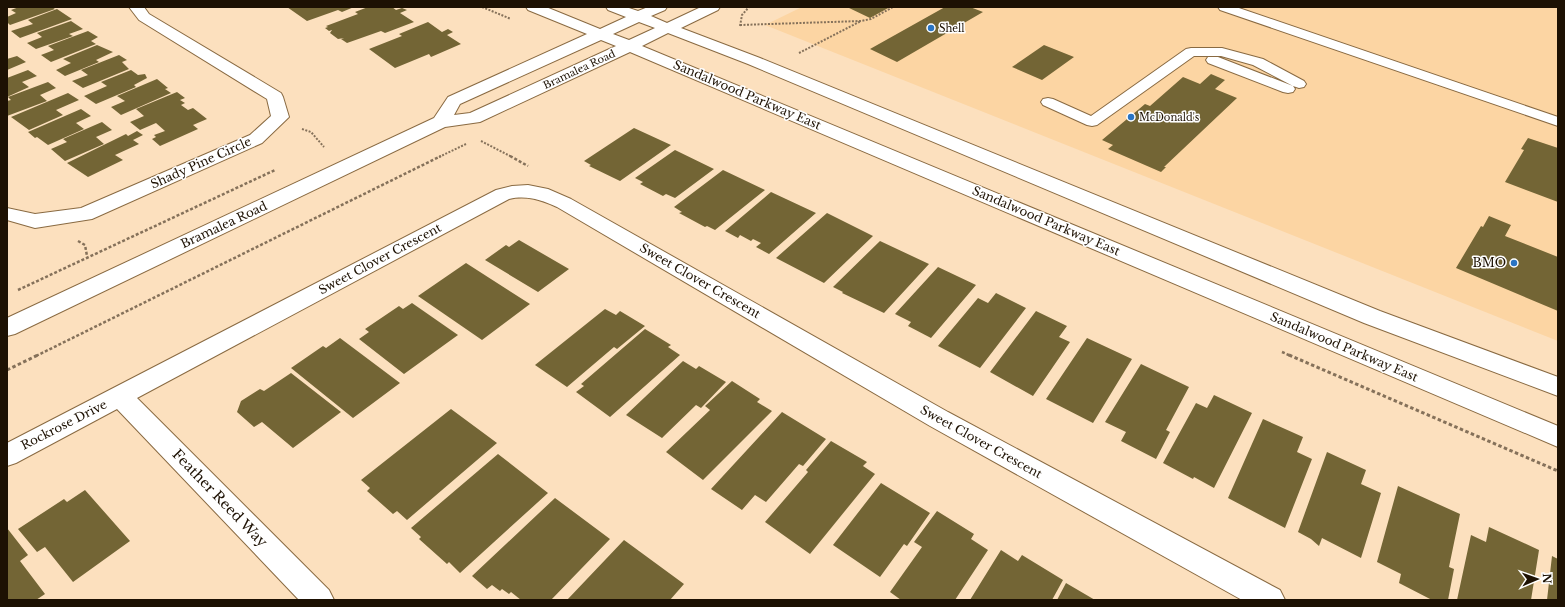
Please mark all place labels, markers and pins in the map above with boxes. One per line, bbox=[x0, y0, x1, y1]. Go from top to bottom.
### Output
place label: Shell bbox=[939, 22, 965, 35]
marker: Shell bbox=[926, 23, 936, 33]
place label: McDonald's bbox=[1139, 111, 1200, 124]
marker: McDonald's bbox=[1126, 112, 1136, 122]
place label: BMO bbox=[1473, 255, 1506, 270]
marker: BMO bbox=[1509, 258, 1519, 268]

